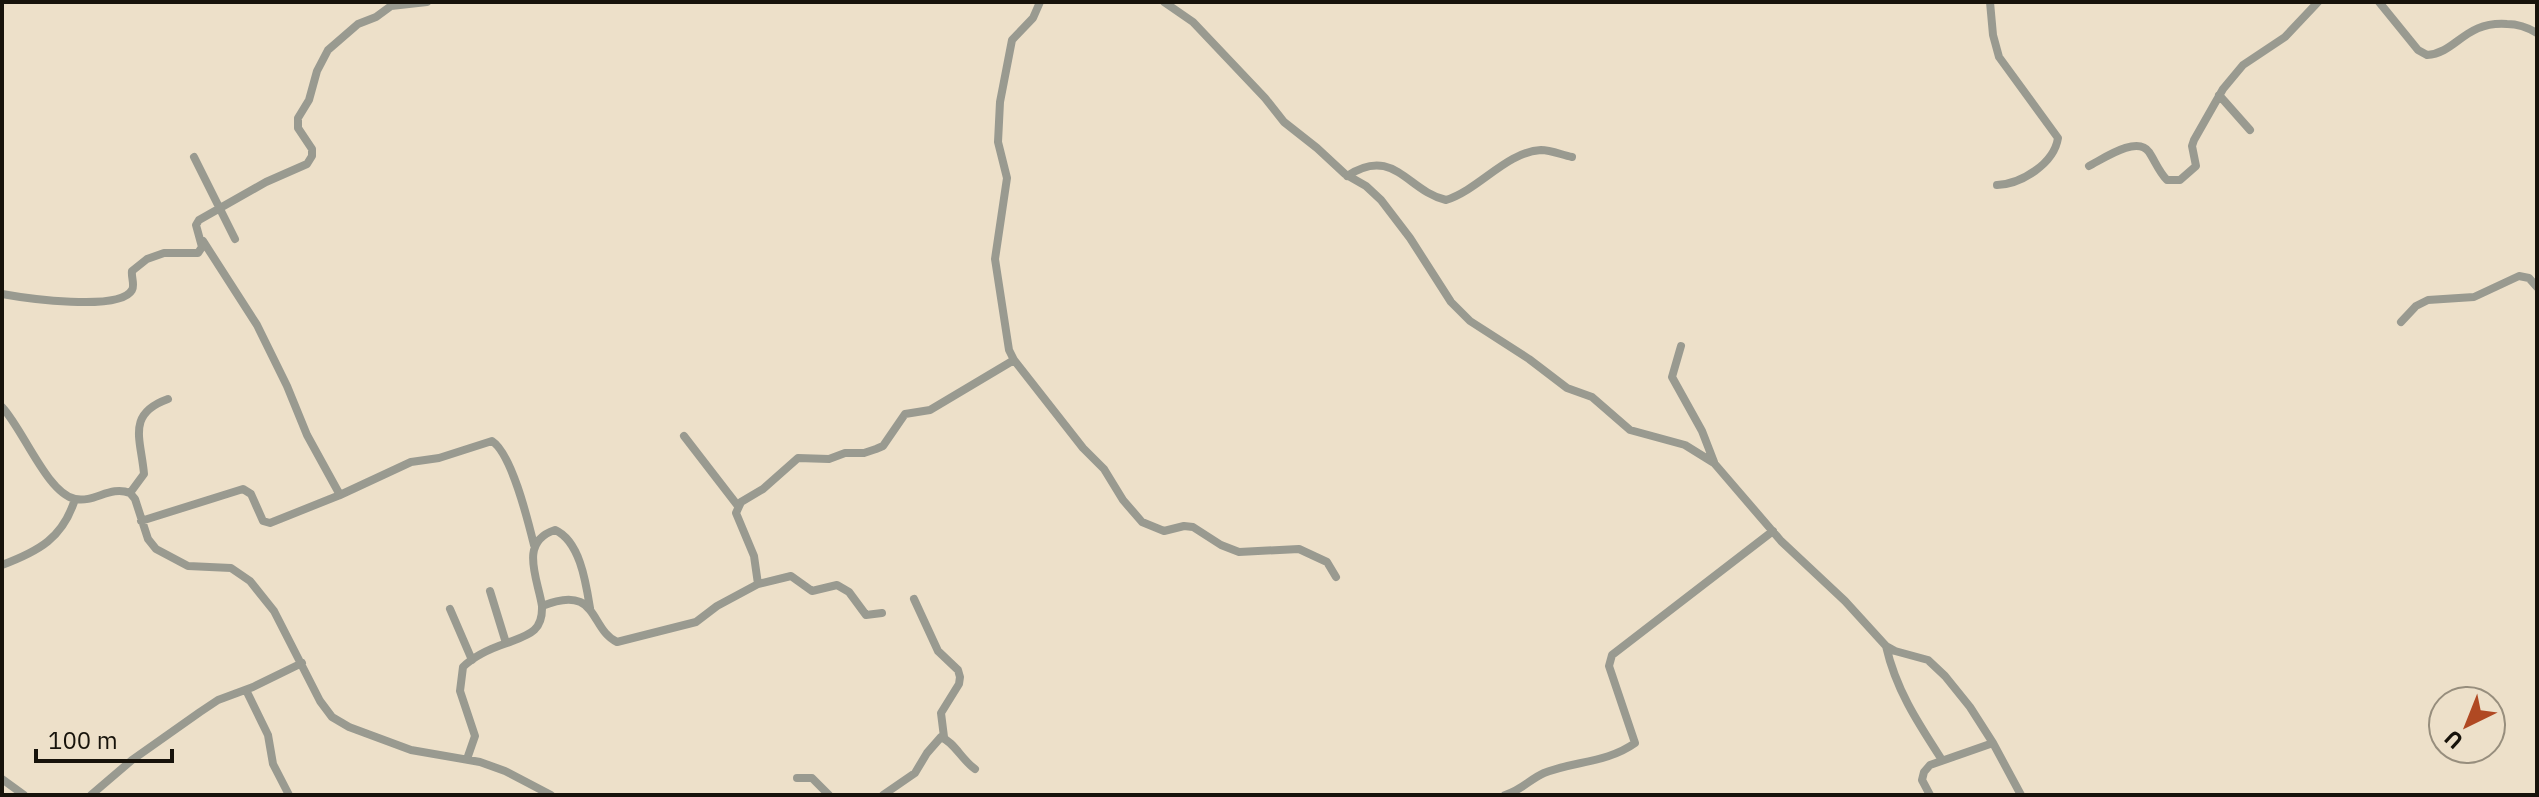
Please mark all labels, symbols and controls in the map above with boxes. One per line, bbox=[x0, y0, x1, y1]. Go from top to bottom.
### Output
north arrow bbox=[2427, 685, 2507, 765]
scale bar bbox=[36, 713, 172, 763]
text: 100 m bbox=[48, 724, 118, 756]
text: U bbox=[2438, 724, 2468, 756]

